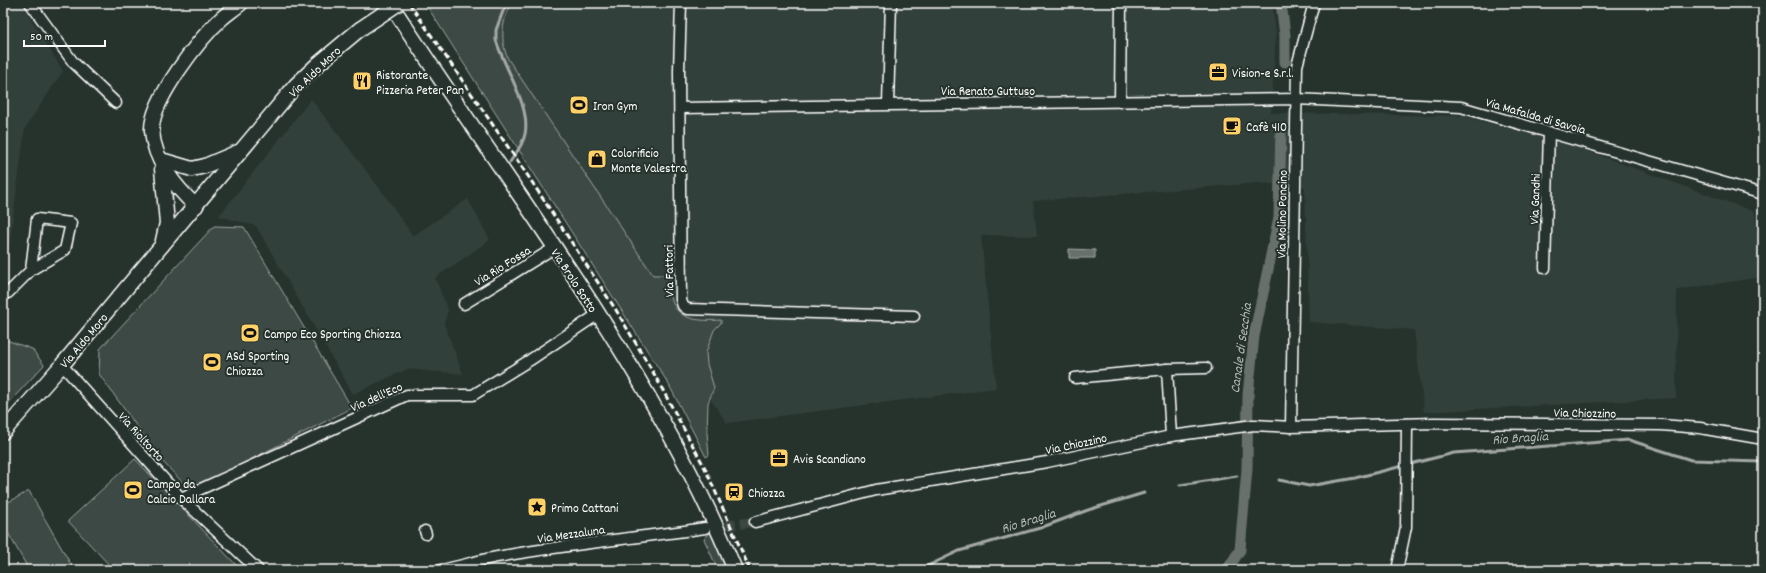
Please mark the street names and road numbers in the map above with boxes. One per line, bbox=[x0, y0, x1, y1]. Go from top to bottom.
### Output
street label: Via Aldo Moro bbox=[285, 43, 347, 103]
street label: Via Renato Guttuso bbox=[941, 83, 1035, 102]
street label: Via Mafalda di Savoia bbox=[1483, 94, 1588, 141]
street label: Via Molino Poncino bbox=[1273, 169, 1294, 258]
street label: Via Gandhi bbox=[1526, 173, 1547, 225]
street label: Via Rio Fossa bbox=[471, 242, 536, 292]
street label: Via Fattori bbox=[661, 244, 680, 297]
street label: Via Brolo Sotto bbox=[545, 245, 601, 317]
street label: Via Aldo Moro bbox=[56, 310, 114, 373]
street label: Via dell'Eco bbox=[348, 378, 406, 418]
street label: Via Chiozzino bbox=[1554, 404, 1616, 425]
street label: Via Rioltorto bbox=[113, 409, 168, 467]
street label: Via Chiozzino bbox=[1044, 430, 1109, 461]
street label: Via Mezzaluna bbox=[536, 521, 607, 550]

